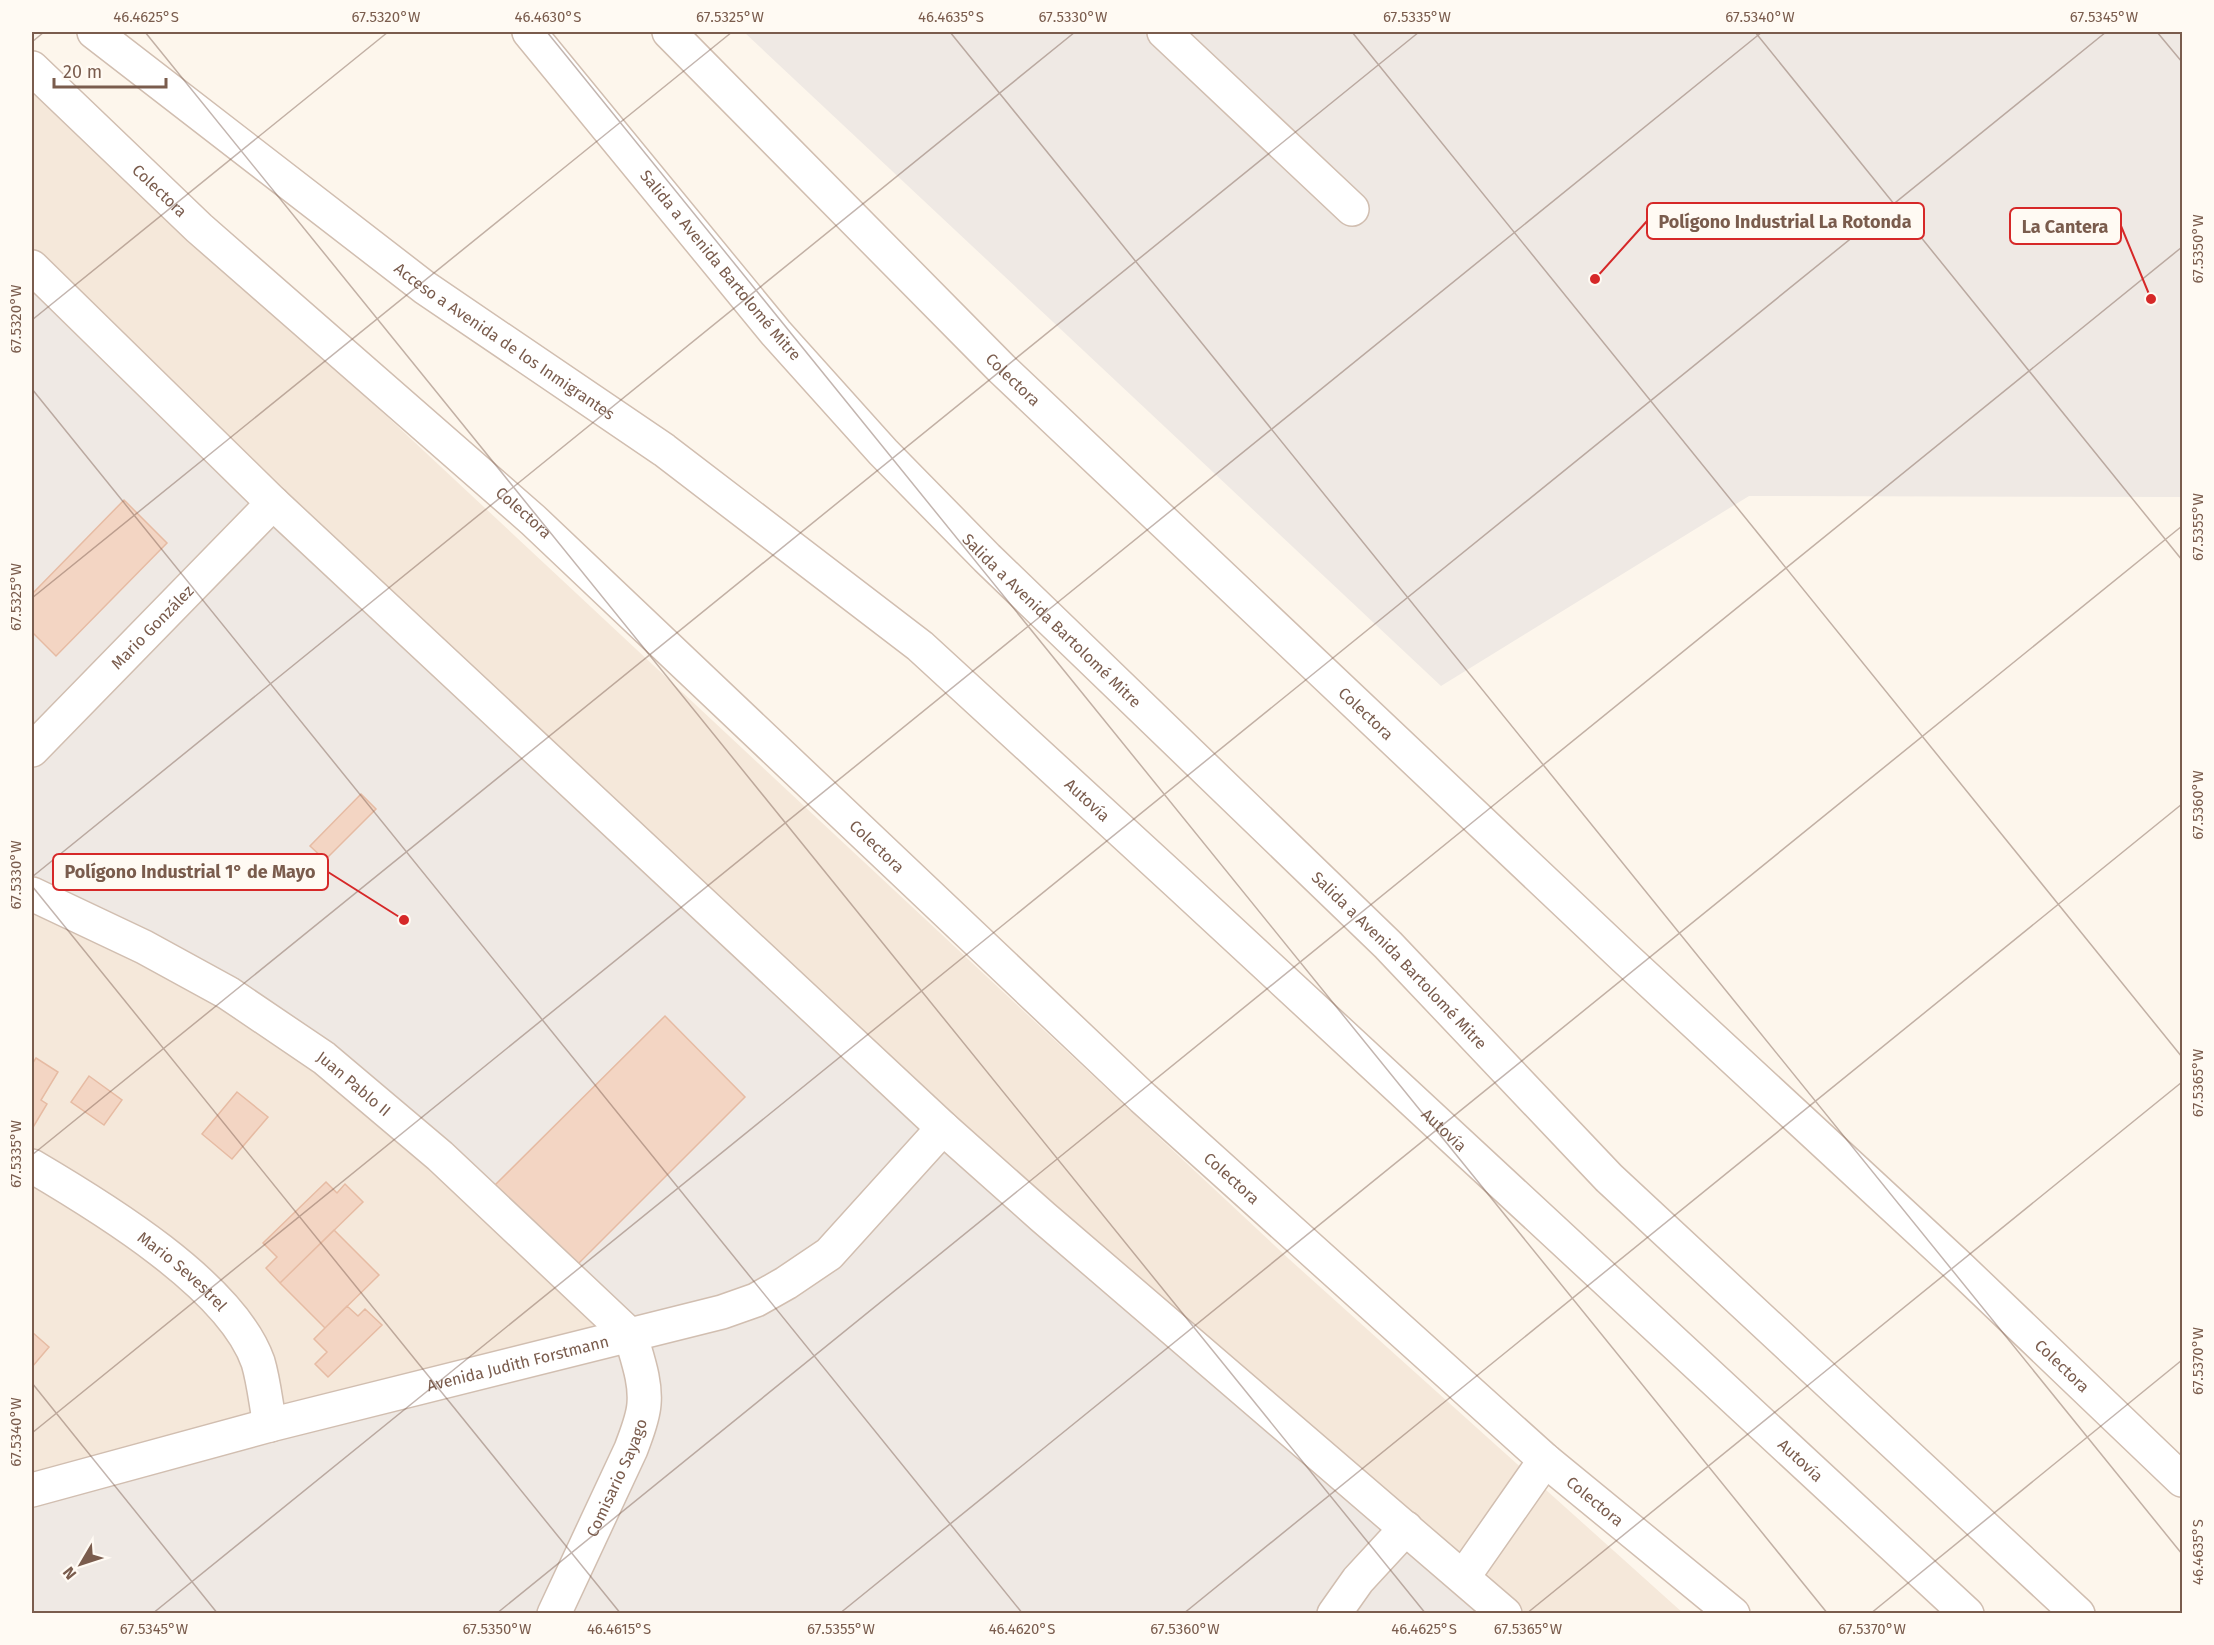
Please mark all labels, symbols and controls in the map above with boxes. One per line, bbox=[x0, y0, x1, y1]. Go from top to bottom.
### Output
text: 46.4625°S bbox=[113, 8, 179, 26]
text: 67.5320°W bbox=[352, 8, 421, 26]
text: 46.4630°S bbox=[515, 8, 581, 26]
text: 67.5325°W bbox=[696, 8, 765, 26]
text: 46.4635°S bbox=[918, 8, 984, 26]
text: 67.5330°W bbox=[1038, 8, 1108, 26]
text: 67.5335°W bbox=[1383, 8, 1452, 26]
text: 67.5340°W bbox=[1725, 8, 1795, 26]
text: 67.5345°W bbox=[2070, 8, 2139, 26]
scale bar bbox=[54, 51, 166, 89]
text: 20 m bbox=[63, 61, 102, 83]
street label: Colectora bbox=[129, 160, 191, 221]
street label: Salida a Avenida Bartolomé Mitre bbox=[637, 166, 805, 364]
callout: Polígono Industrial La Rotonda bbox=[1647, 203, 1924, 239]
callout: La Cantera bbox=[2010, 208, 2121, 244]
text: Polígono Industrial La Rotonda bbox=[1658, 211, 1912, 233]
text: 67.5350°W bbox=[2189, 214, 2207, 284]
text: La Cantera bbox=[2022, 216, 2108, 238]
street label: Acceso a Avenida de los Inmigrantes bbox=[391, 258, 618, 423]
text: 67.5320°W bbox=[7, 284, 25, 353]
street label: Colectora bbox=[982, 349, 1044, 410]
street label: Colectora bbox=[492, 483, 556, 542]
text: 67.5355°W bbox=[2189, 492, 2207, 561]
street label: Salida a Avenida Bartolomé Mitre bbox=[959, 529, 1145, 711]
text: 67.5325°W bbox=[7, 562, 25, 631]
street label: Mario González bbox=[107, 581, 197, 673]
street label: Colectora bbox=[1335, 683, 1398, 744]
text: 67.5360°W bbox=[2189, 770, 2207, 840]
street label: Autovía bbox=[1061, 774, 1114, 825]
street label: Colectora bbox=[846, 816, 908, 876]
text: 67.5330°W bbox=[7, 840, 25, 910]
callout: Polígono Industrial 1° de Mayo bbox=[53, 854, 328, 890]
text: Polígono Industrial 1° de Mayo bbox=[65, 861, 315, 883]
street label: Salida a Avenida Bartolomé Mitre bbox=[1308, 867, 1491, 1053]
street label: Juan Pablo II bbox=[314, 1047, 395, 1120]
text: 67.5365°W bbox=[2189, 1048, 2207, 1117]
street label: Autovía bbox=[1418, 1104, 1471, 1155]
text: 67.5335°W bbox=[7, 1119, 25, 1188]
street label: Colectora bbox=[1200, 1148, 1264, 1208]
street label: Mario Sevestrel bbox=[134, 1227, 231, 1315]
text: 67.5370°W bbox=[2189, 1326, 2207, 1395]
street label: Avenida Judith Forstmann bbox=[425, 1331, 611, 1395]
street label: Colectora bbox=[2031, 1335, 2094, 1396]
text: 67.5340°W bbox=[7, 1397, 25, 1467]
street label: Comisario Sayago bbox=[582, 1416, 650, 1540]
street label: Autovía bbox=[1774, 1435, 1827, 1486]
street label: Colectora bbox=[1563, 1472, 1628, 1530]
text: 46.4635°S bbox=[2189, 1519, 2207, 1585]
north arrow bbox=[51, 1534, 111, 1594]
text: N bbox=[59, 1563, 80, 1583]
text: 67.5345°W bbox=[120, 1620, 189, 1638]
text: 67.5350°W bbox=[462, 1620, 532, 1638]
text: 46.4615°S bbox=[587, 1620, 651, 1638]
text: 67.5355°W bbox=[807, 1620, 876, 1638]
text: 46.4620°S bbox=[989, 1620, 1055, 1638]
text: 67.5360°W bbox=[1150, 1620, 1220, 1638]
text: 46.4625°S bbox=[1391, 1620, 1457, 1638]
text: 67.5365°W bbox=[1494, 1620, 1563, 1638]
text: 67.5370°W bbox=[1838, 1620, 1907, 1638]

